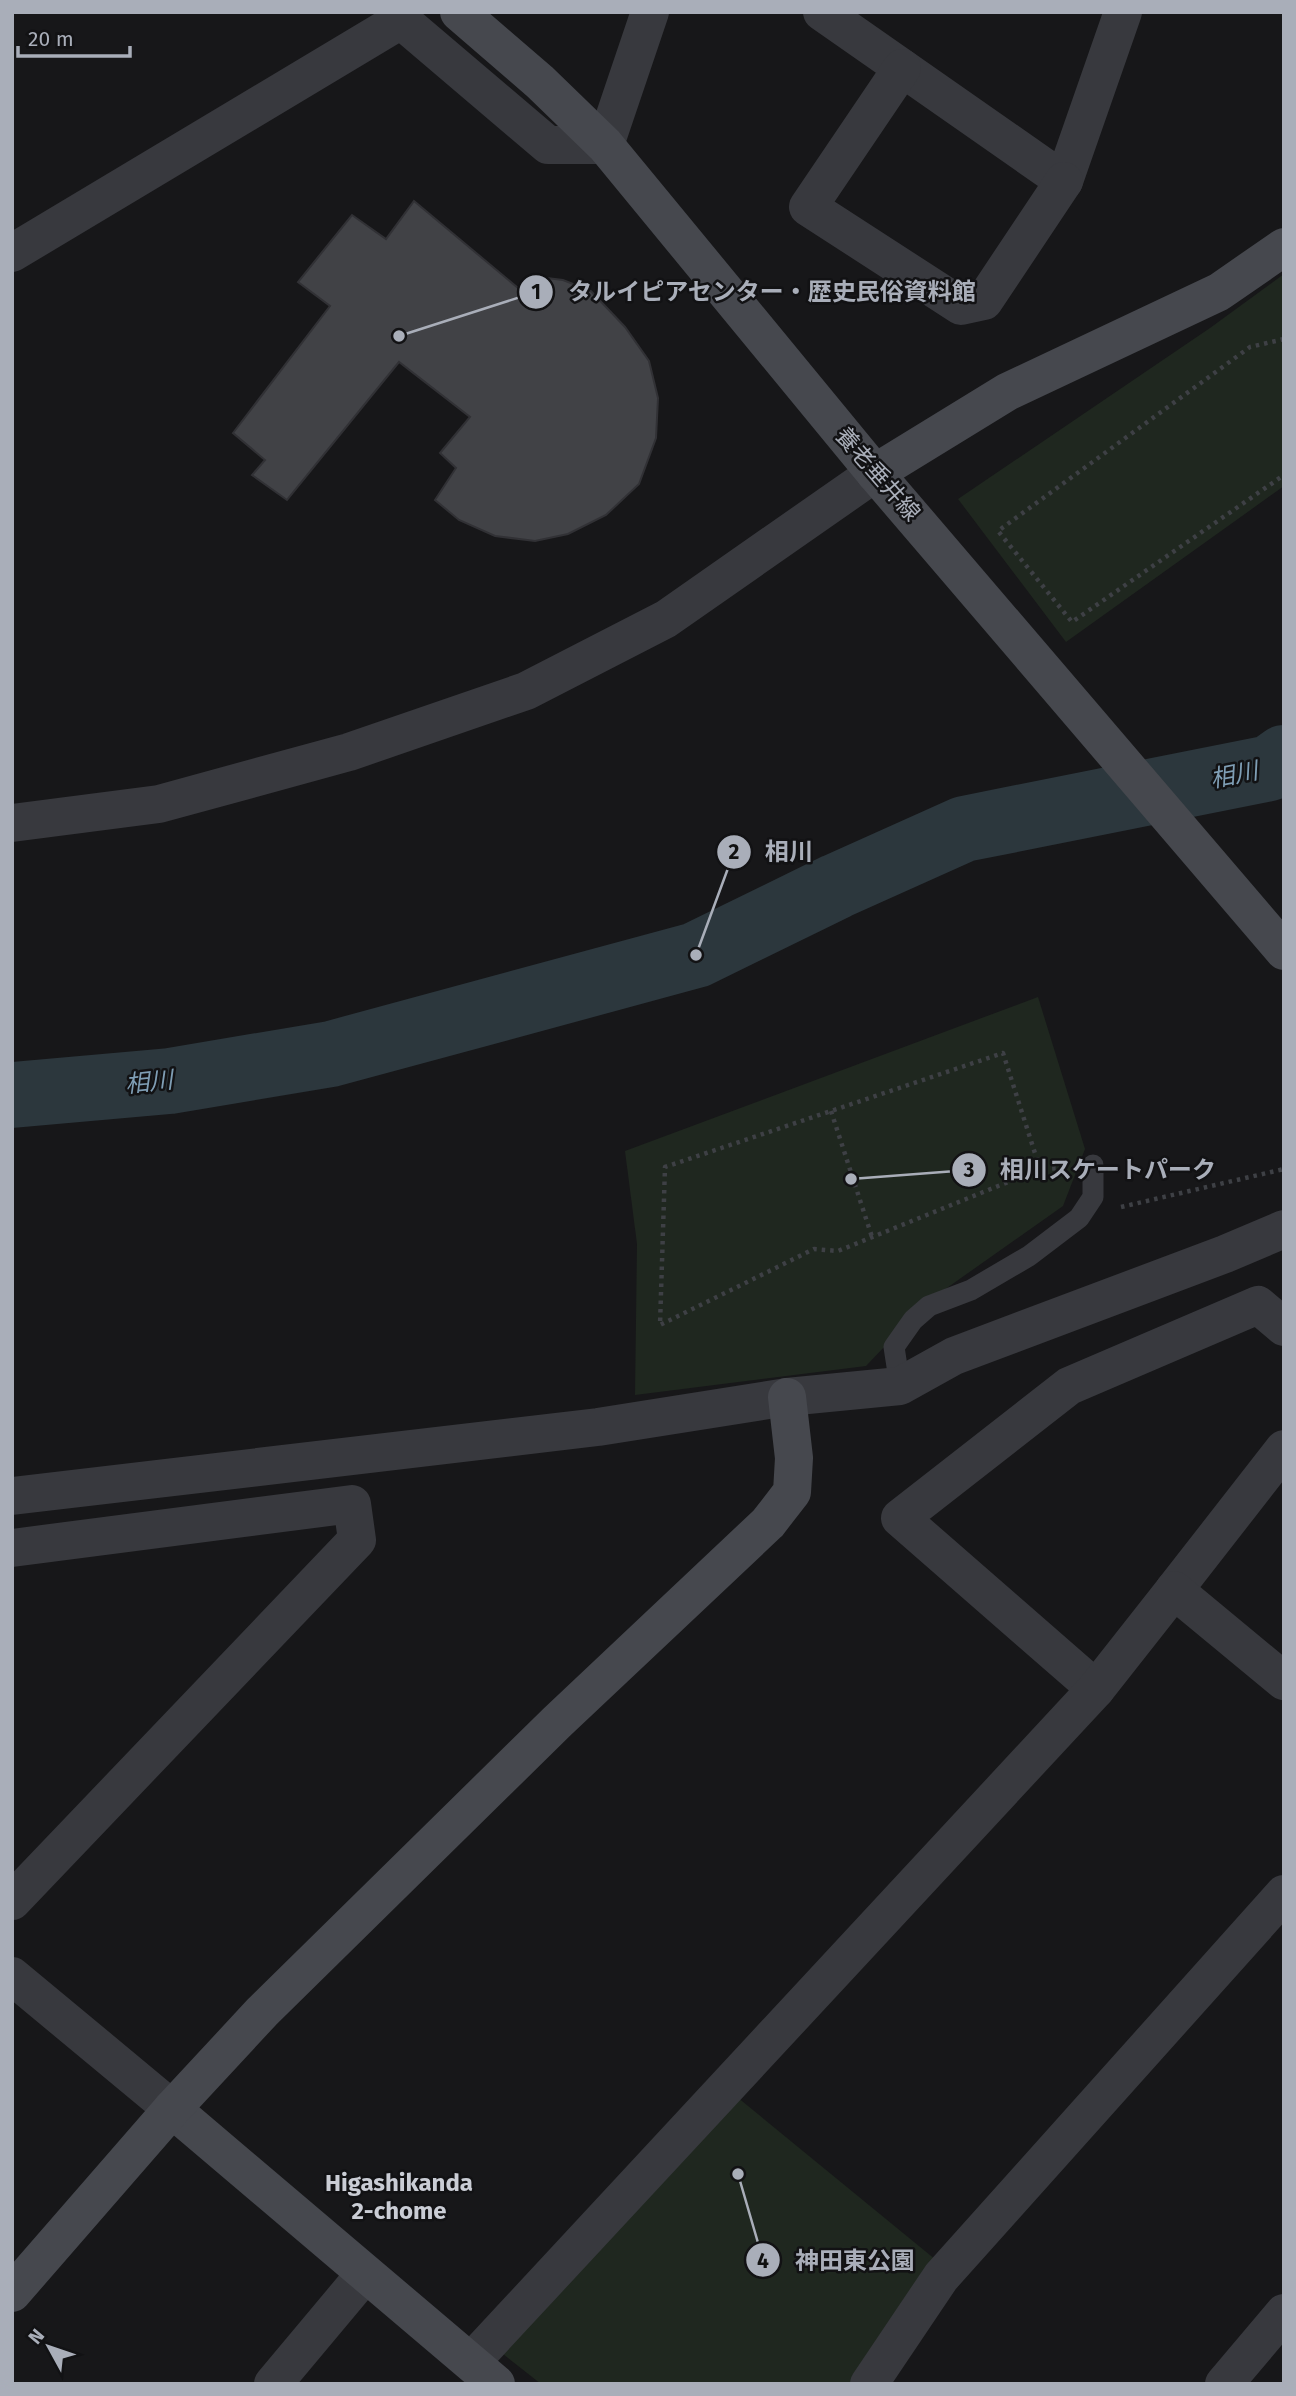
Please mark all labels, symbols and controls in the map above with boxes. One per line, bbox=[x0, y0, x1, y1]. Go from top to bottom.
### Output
scale bar bbox=[18, 14, 130, 58]
text: 20 m bbox=[28, 26, 74, 52]
callout: タルイピアセンター・歴史民俗資料館 bbox=[519, 270, 990, 315]
text: タルイピアセンター・歴史民俗資料館 bbox=[568, 278, 976, 306]
text: 1 bbox=[531, 279, 541, 305]
street label: 養老垂井線 bbox=[830, 421, 926, 527]
water label: 相川 bbox=[1208, 756, 1263, 793]
callout: 相川 bbox=[716, 829, 827, 874]
text: 相川 bbox=[765, 838, 813, 866]
text: 2 bbox=[729, 839, 740, 865]
water label: 相川 bbox=[124, 1065, 177, 1098]
callout: 相川スケートパーク bbox=[951, 1147, 1230, 1192]
text: 相川スケートパーク bbox=[1000, 1156, 1216, 1184]
text: 3 bbox=[963, 1157, 975, 1183]
district label: Higashikanda 2-chome bbox=[325, 2169, 473, 2225]
callout: 神田東公園 bbox=[746, 2238, 929, 2283]
text: 神田東公園 bbox=[795, 2247, 915, 2275]
text: 4 bbox=[757, 2248, 769, 2274]
north arrow bbox=[14, 2312, 84, 2382]
text: N bbox=[23, 2324, 49, 2349]

